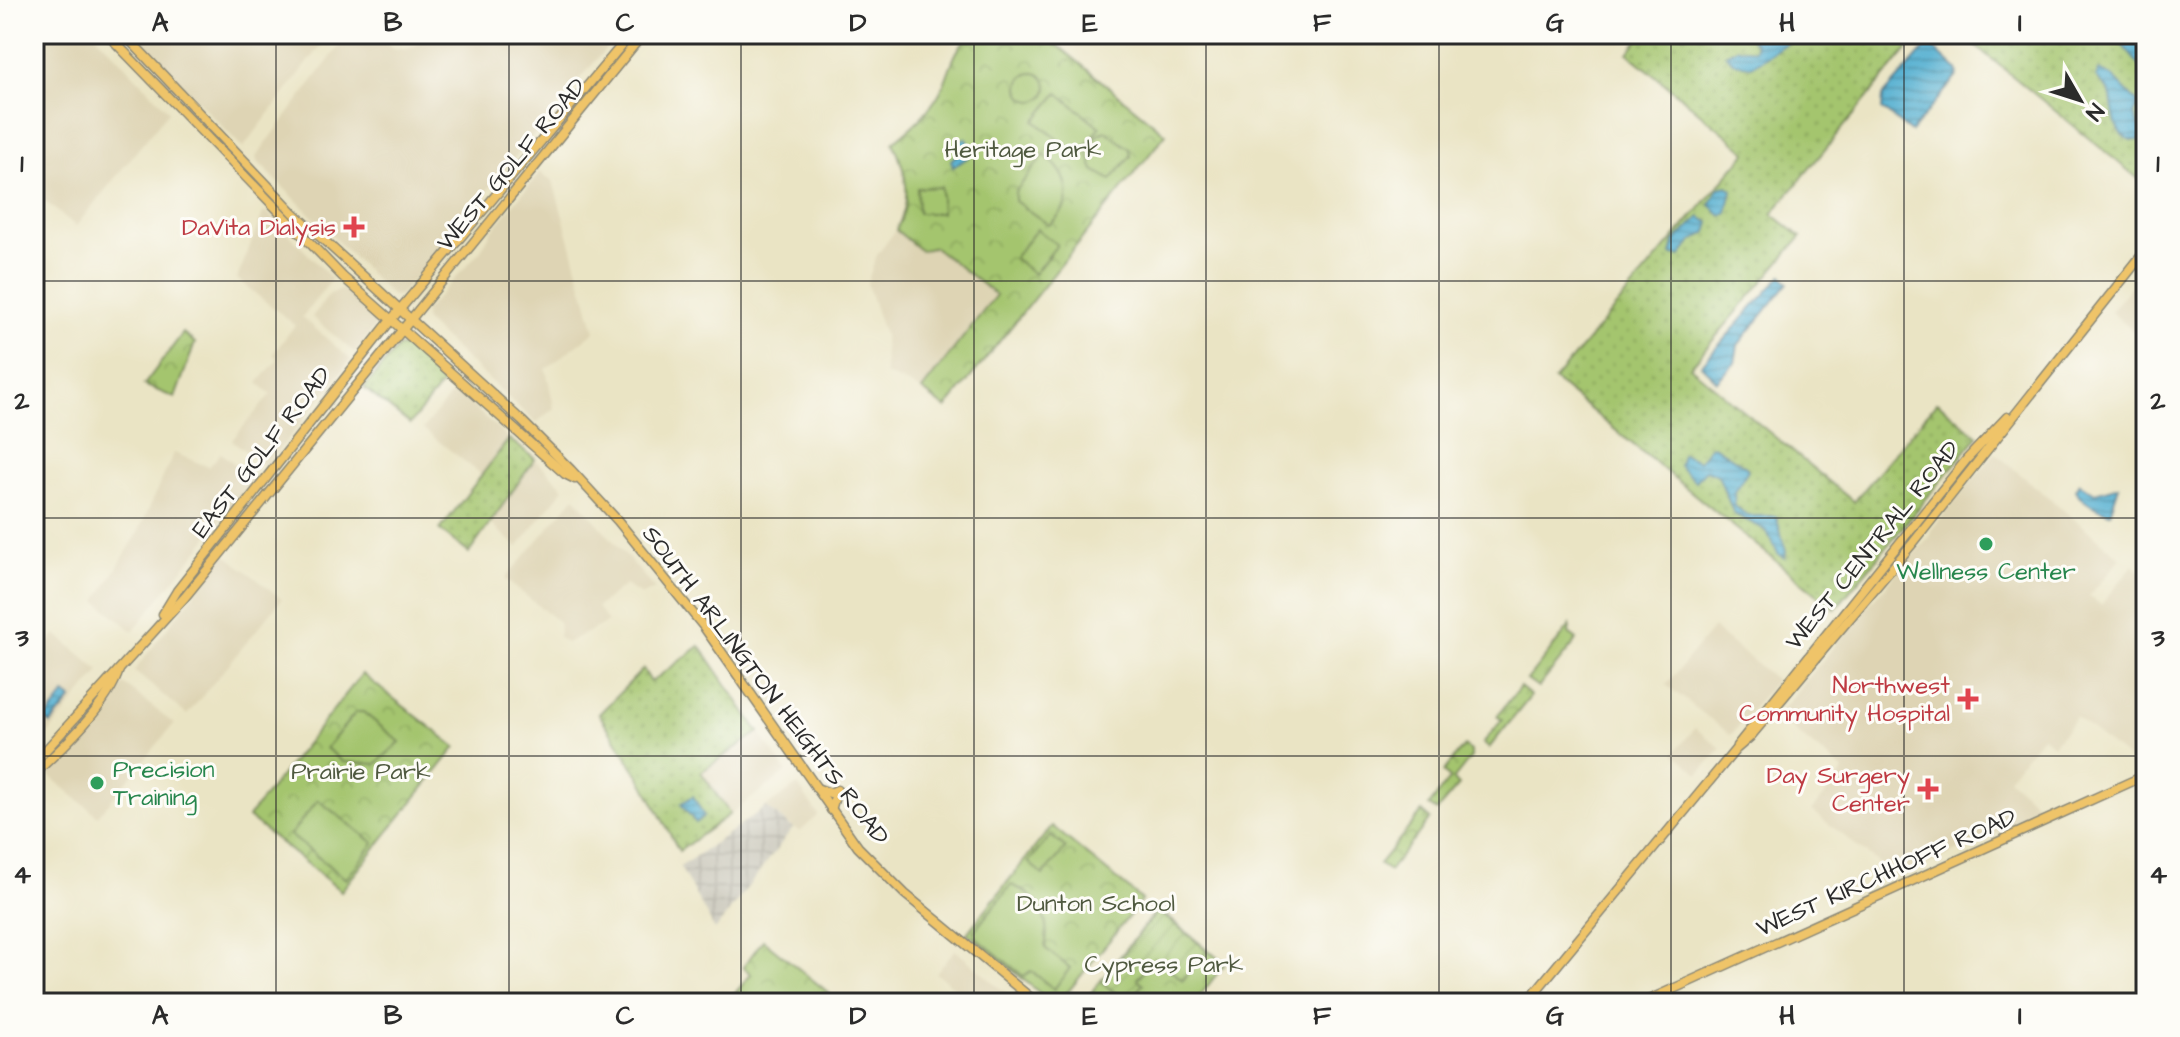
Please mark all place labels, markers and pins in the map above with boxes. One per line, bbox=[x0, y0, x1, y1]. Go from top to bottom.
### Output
place label: DaVita Dialysis bbox=[182, 211, 336, 246]
marker: DaVita Dialysis bbox=[343, 216, 365, 238]
marker: Wellness Center bbox=[1977, 535, 1995, 553]
place label: Wellness Center bbox=[1896, 555, 2076, 589]
place label: Northwest Community Hospital bbox=[1739, 669, 1950, 732]
marker: Northwest Community Hospital bbox=[1957, 688, 1979, 710]
place label: Precision Training bbox=[113, 753, 215, 816]
place label: Day Surgery Center bbox=[1767, 759, 1910, 821]
marker: Precision Training bbox=[88, 774, 106, 792]
marker: Day Surgery Center bbox=[1917, 778, 1939, 800]

